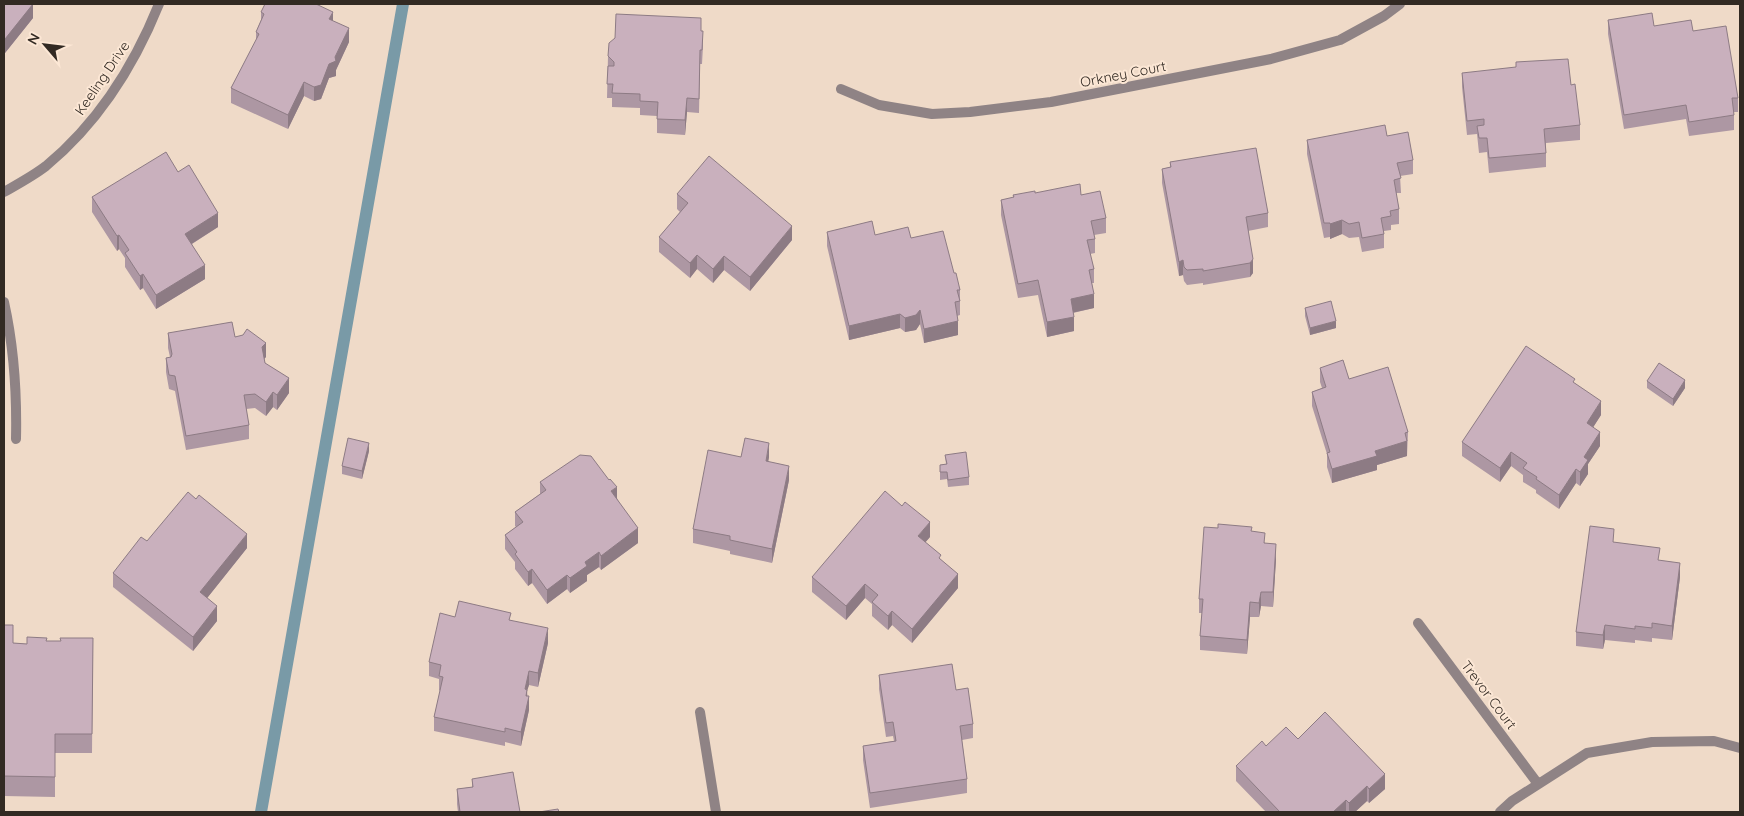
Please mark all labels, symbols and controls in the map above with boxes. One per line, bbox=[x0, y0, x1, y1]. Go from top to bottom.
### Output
north arrow bbox=[20, 20, 70, 70]
text: N bbox=[23, 30, 44, 48]
street label: Keeling Drive bbox=[71, 37, 133, 118]
street label: Orkney Court bbox=[1079, 57, 1168, 91]
street label: Trevor Court bbox=[1457, 657, 1521, 733]

